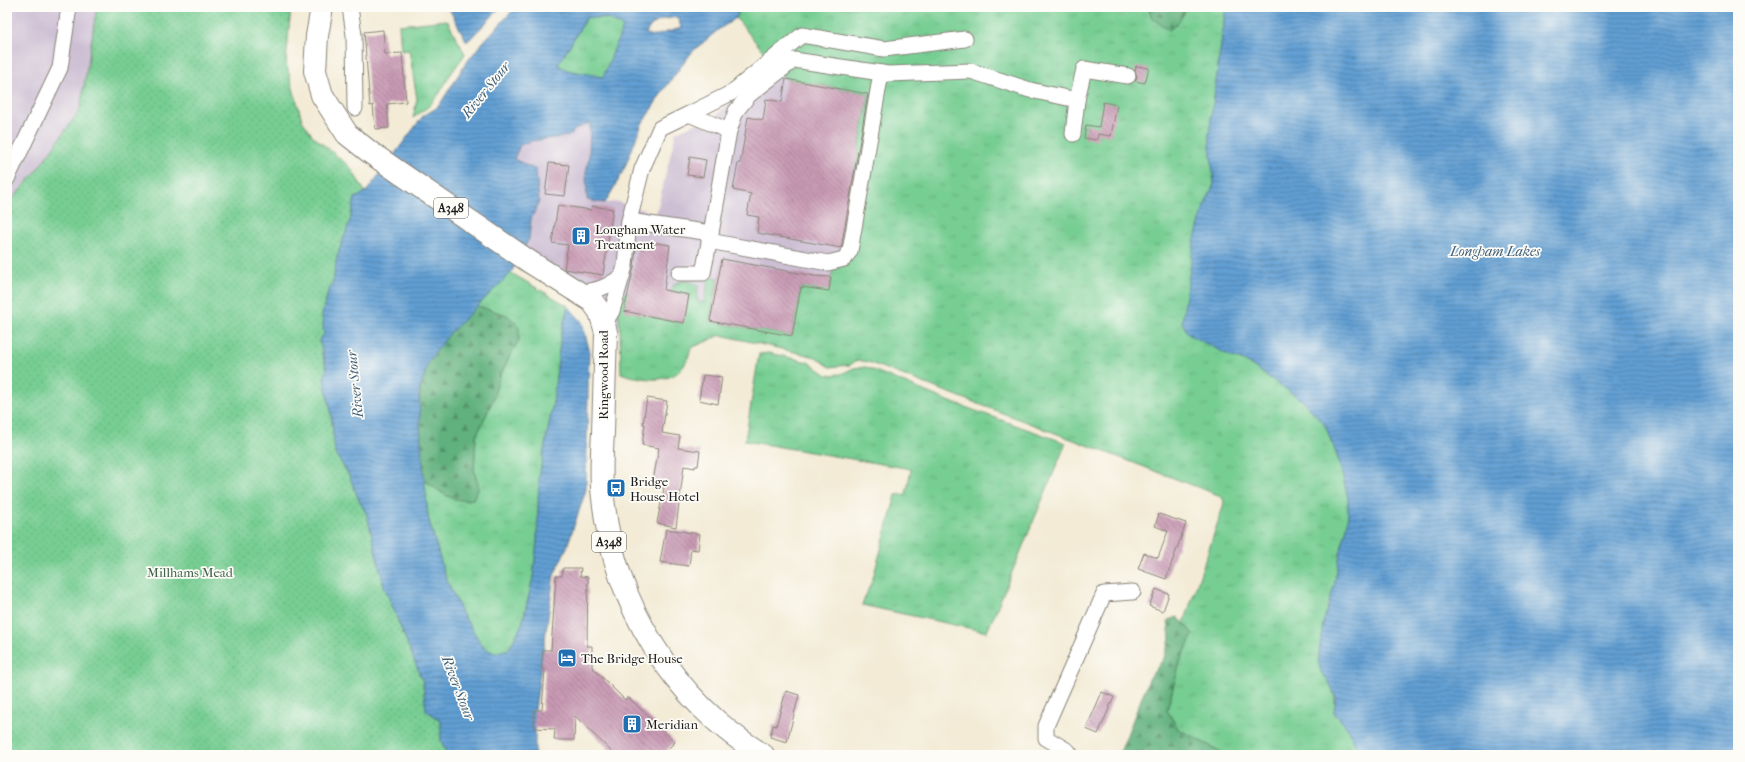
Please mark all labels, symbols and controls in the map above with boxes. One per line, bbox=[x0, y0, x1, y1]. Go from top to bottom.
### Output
water label: River Stour bbox=[457, 57, 515, 122]
road number: A348 bbox=[434, 198, 468, 218]
place label: Longham Water Treatment bbox=[595, 222, 686, 252]
building icon: Longham Water Treatment bbox=[570, 225, 592, 247]
water label: Longham Lakes bbox=[1449, 243, 1541, 260]
street label: Ringwood Road bbox=[596, 329, 611, 420]
water label: River Stour bbox=[343, 348, 367, 420]
place label: Bridge House Hotel bbox=[630, 474, 700, 504]
bus stop icon: Bridge House Hotel bbox=[605, 477, 627, 499]
road number: A348 bbox=[592, 532, 626, 552]
park label: Millhams Mead bbox=[147, 565, 234, 580]
hotel icon: The Bridge House bbox=[556, 647, 578, 669]
place label: The Bridge House bbox=[581, 651, 683, 666]
water label: River Stour bbox=[438, 652, 479, 724]
building icon: Meridian bbox=[621, 713, 643, 735]
place label: Meridian bbox=[646, 717, 698, 732]

